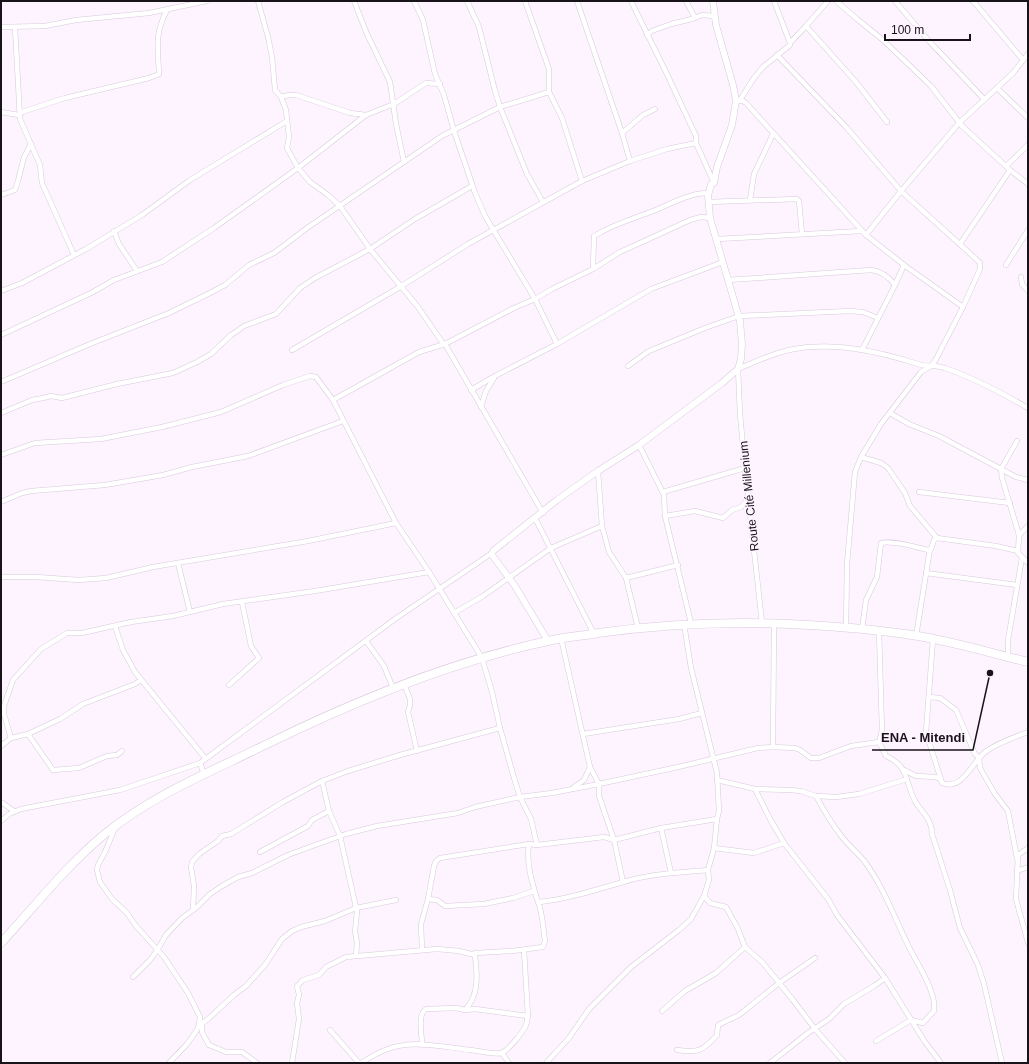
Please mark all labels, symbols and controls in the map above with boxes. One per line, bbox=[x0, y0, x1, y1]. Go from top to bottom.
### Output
scale bar bbox=[885, 16, 970, 42]
text: 100 m bbox=[891, 23, 924, 37]
street label: Route Cité Millenium bbox=[736, 440, 762, 552]
callout: ENA - Mitendi bbox=[872, 725, 973, 750]
text: ENA - Mitendi bbox=[881, 730, 965, 745]

